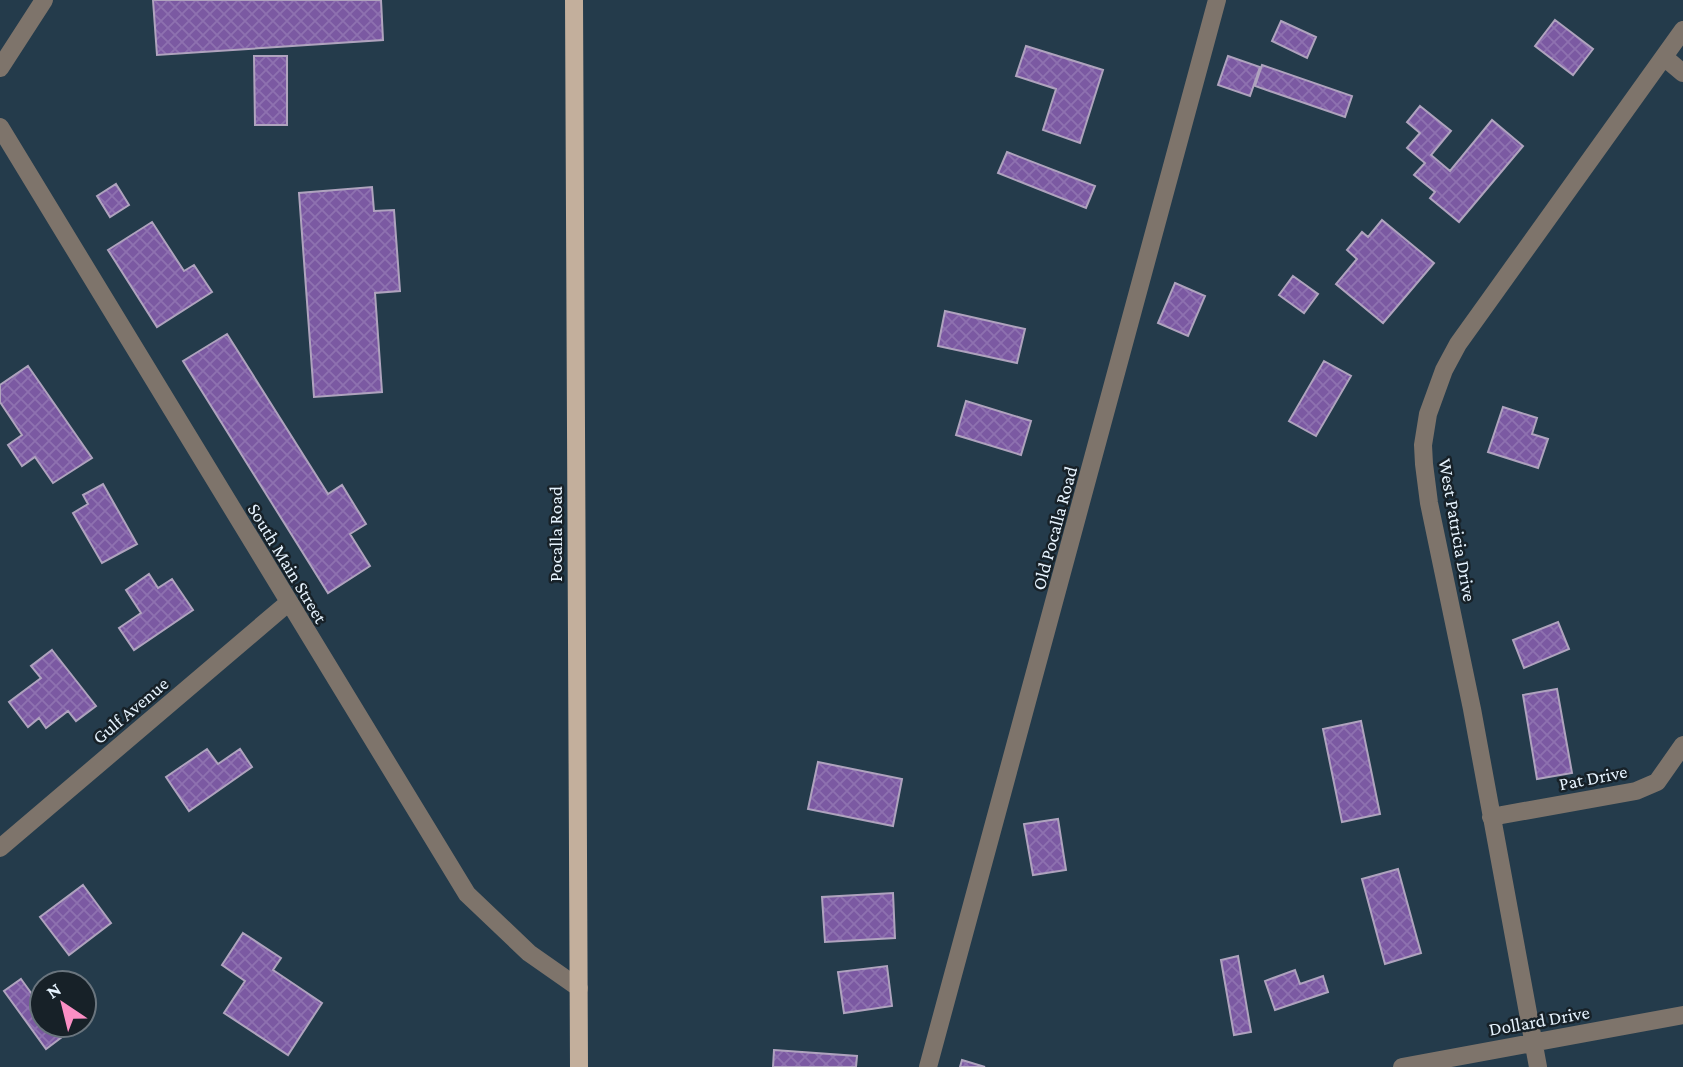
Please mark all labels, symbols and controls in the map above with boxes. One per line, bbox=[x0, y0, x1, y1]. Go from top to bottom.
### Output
street label: West Patricia Drive bbox=[1435, 457, 1480, 603]
street label: Old Pocalla Road bbox=[1028, 464, 1081, 592]
street label: Pocalla Road bbox=[545, 486, 566, 582]
street label: South Main Street bbox=[243, 499, 332, 628]
street label: Gulf Avenue bbox=[88, 673, 172, 748]
street label: Pat Drive bbox=[1557, 761, 1629, 794]
north arrow bbox=[28, 969, 98, 1039]
text: N bbox=[42, 978, 65, 1003]
street label: Dollard Drive bbox=[1487, 1001, 1591, 1040]

